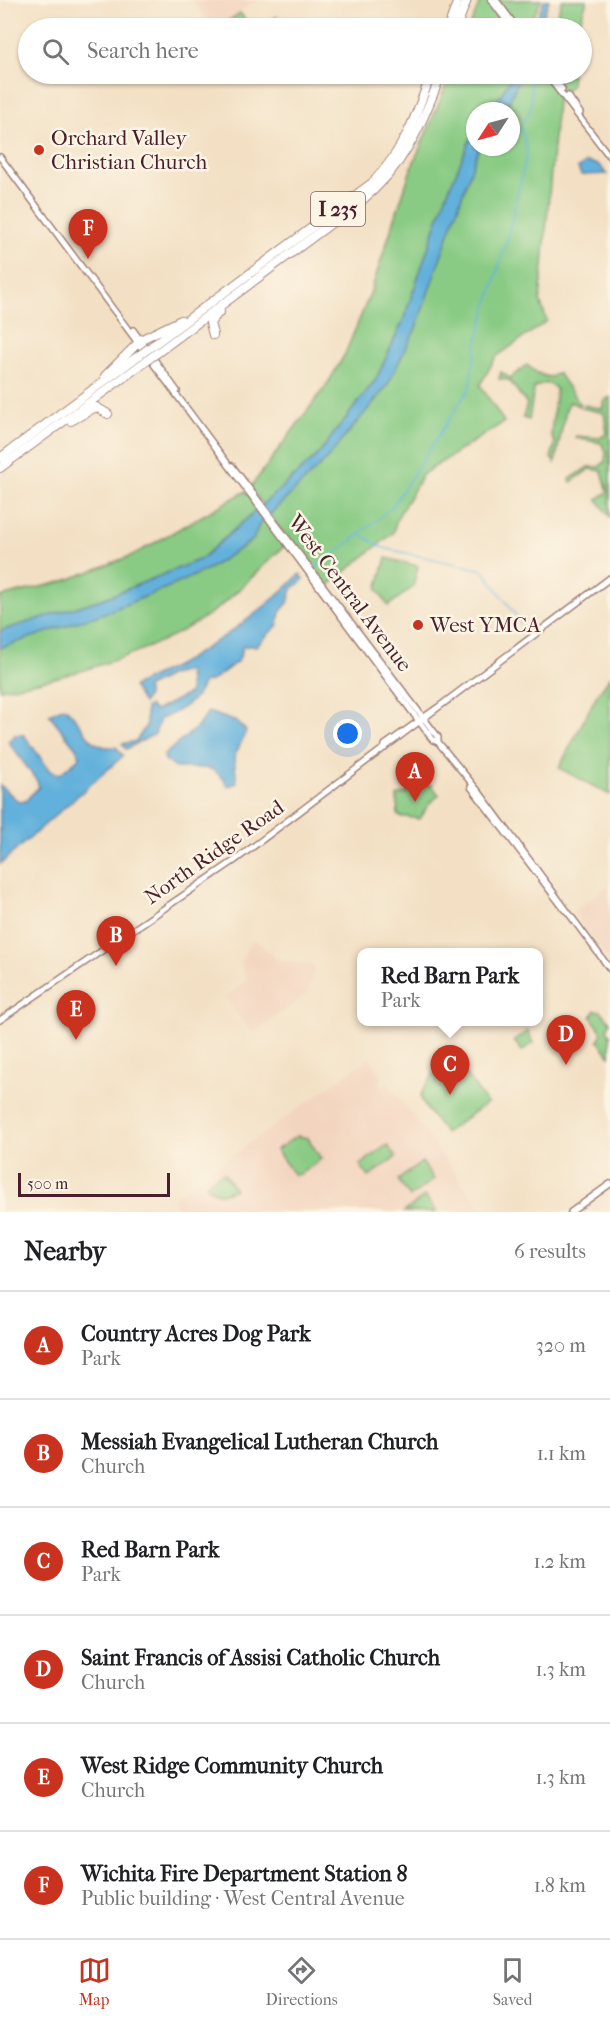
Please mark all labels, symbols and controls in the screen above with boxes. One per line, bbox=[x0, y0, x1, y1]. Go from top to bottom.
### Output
search box bbox=[18, 18, 592, 84]
icon: search bbox=[39, 35, 72, 68]
text: Search here bbox=[87, 38, 199, 64]
north arrow bbox=[466, 102, 520, 156]
place label: Orchard Valley Christian Church bbox=[51, 126, 207, 174]
marker: Orchard Valley Christian Church bbox=[32, 143, 46, 157]
road number: I 235 bbox=[311, 192, 365, 226]
pin: F bbox=[68, 210, 107, 259]
street label: West Central Avenue bbox=[283, 509, 417, 676]
place label: West YMCA bbox=[429, 613, 541, 637]
marker: West YMCA bbox=[411, 618, 425, 632]
your location bbox=[333, 719, 362, 748]
pin: A bbox=[396, 752, 434, 802]
street label: North Ridge Road bbox=[140, 795, 289, 909]
pin: B bbox=[96, 916, 136, 966]
popup bbox=[357, 948, 543, 1026]
text: Red Barn Park bbox=[381, 963, 519, 989]
text: Park bbox=[381, 989, 421, 1012]
pin: E bbox=[56, 990, 96, 1040]
pin: D bbox=[546, 1016, 586, 1065]
pin: C bbox=[430, 1046, 470, 1095]
scale bar bbox=[18, 1170, 170, 1198]
text: 500 m bbox=[27, 1174, 68, 1193]
text: Nearby bbox=[24, 1236, 106, 1267]
text: 6 results bbox=[514, 1240, 586, 1263]
text: Country Acres Dog Park bbox=[81, 1321, 311, 1347]
text: A bbox=[37, 1334, 50, 1357]
text: 320 m bbox=[536, 1334, 586, 1357]
text: Park bbox=[81, 1347, 121, 1370]
text: Messiah Evangelical Lutheran Church bbox=[81, 1429, 438, 1455]
text: B bbox=[37, 1442, 50, 1465]
text: 1.1 km bbox=[537, 1442, 586, 1465]
text: Church bbox=[81, 1455, 145, 1478]
text: Red Barn Park bbox=[81, 1537, 219, 1563]
text: C bbox=[37, 1550, 50, 1573]
text: 1.2 km bbox=[534, 1550, 586, 1573]
text: Park bbox=[81, 1563, 121, 1586]
text: Saint Francis of Assisi Catholic Church bbox=[81, 1645, 440, 1671]
text: D bbox=[36, 1658, 51, 1681]
text: 1.3 km bbox=[536, 1658, 586, 1681]
text: Church bbox=[81, 1671, 145, 1694]
text: West Ridge Community Church bbox=[81, 1753, 383, 1779]
text: E bbox=[37, 1766, 50, 1789]
text: 1.3 km bbox=[536, 1766, 586, 1789]
text: Church bbox=[81, 1779, 145, 1802]
text: Wichita Fire Department Station 8 bbox=[81, 1861, 408, 1887]
text: F bbox=[38, 1874, 49, 1897]
text: 1.8 km bbox=[534, 1874, 586, 1897]
text: Public building · West Central Avenue bbox=[81, 1887, 405, 1910]
tab: Map bbox=[78, 1954, 111, 2009]
tab: Directions bbox=[266, 1954, 338, 2009]
tab: Saved bbox=[493, 1954, 532, 2009]

